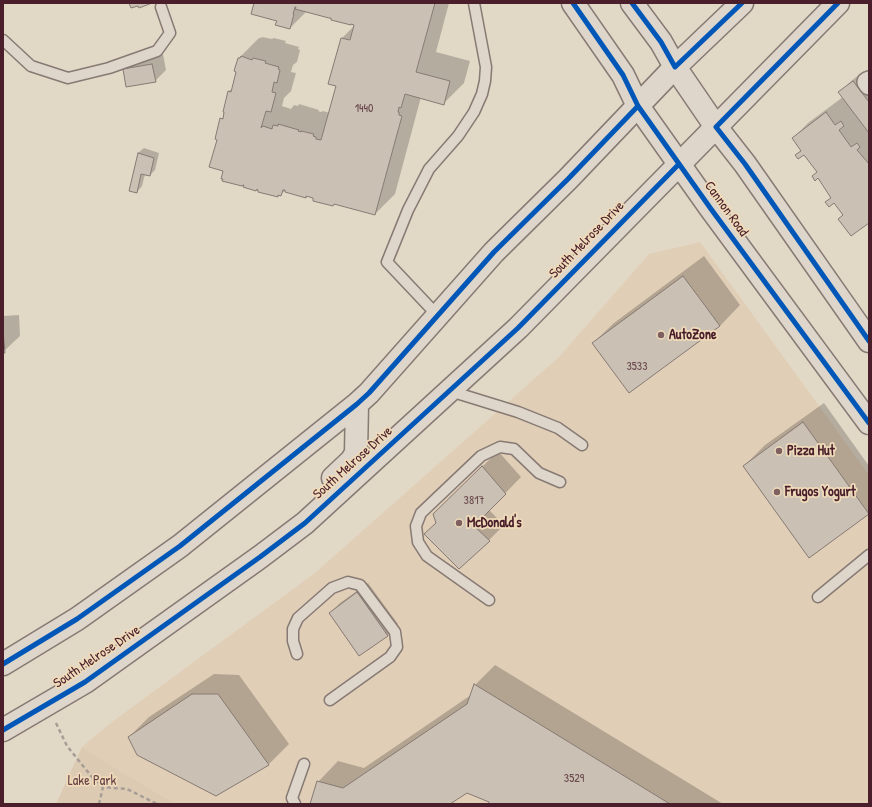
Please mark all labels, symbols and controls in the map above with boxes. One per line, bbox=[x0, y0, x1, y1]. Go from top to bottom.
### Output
house number: 1440 bbox=[355, 102, 373, 116]
street label: Cannon Road bbox=[700, 178, 752, 240]
street label: South Melrose Drive bbox=[546, 198, 628, 282]
place label: AutoZone bbox=[669, 327, 717, 343]
marker: AutoZone bbox=[656, 330, 666, 340]
house number: 3533 bbox=[626, 360, 648, 374]
street label: South Melrose Drive bbox=[310, 423, 396, 503]
place label: Pizza Hut bbox=[787, 443, 835, 459]
marker: Pizza Hut bbox=[774, 446, 784, 456]
place label: Frugos Yogurt bbox=[785, 484, 856, 500]
marker: Frugos Yogurt bbox=[772, 487, 782, 497]
house number: 3817 bbox=[464, 494, 484, 508]
place label: McDonald's bbox=[467, 515, 522, 531]
marker: McDonald's bbox=[454, 518, 464, 528]
street label: South Melrose Drive bbox=[51, 622, 143, 692]
house number: 3529 bbox=[564, 772, 584, 786]
park label: Lake Park bbox=[68, 773, 116, 789]

